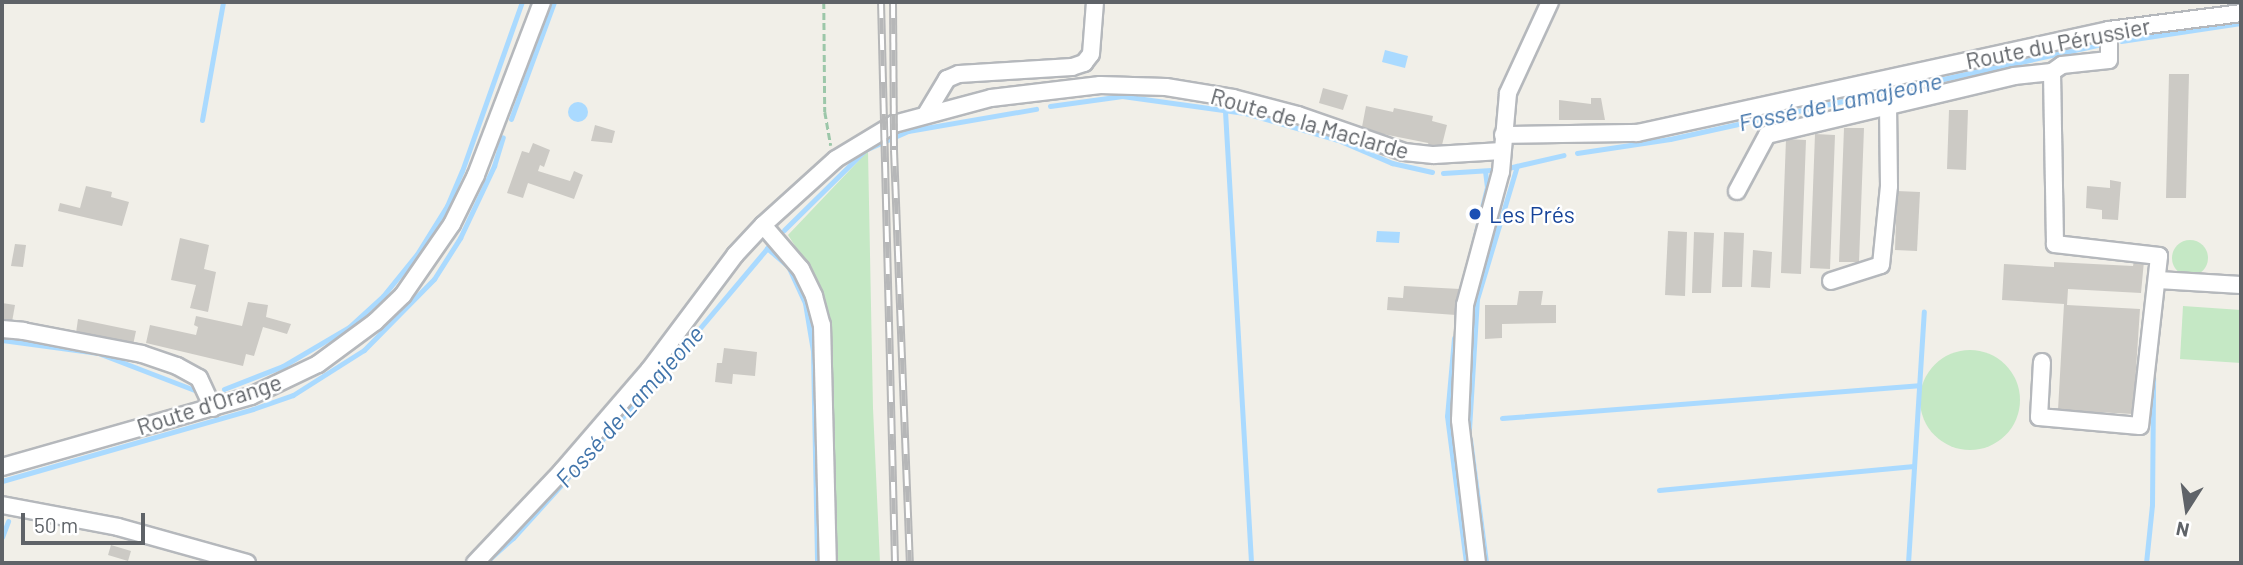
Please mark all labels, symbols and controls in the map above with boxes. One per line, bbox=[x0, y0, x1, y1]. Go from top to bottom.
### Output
street label: Route du Pérussier bbox=[1963, 12, 2153, 74]
water label: Fossé de Lamajeone bbox=[1736, 65, 1944, 137]
street label: Route de la Maclarde bbox=[1208, 81, 1412, 165]
place label: Les Prés bbox=[1489, 200, 1575, 228]
marker: Les Prés bbox=[1467, 206, 1483, 222]
water label: Fossé de Lamajeone bbox=[549, 319, 709, 493]
street label: Route d'Orange bbox=[133, 368, 285, 440]
north arrow bbox=[2152, 474, 2222, 544]
scale bar bbox=[24, 498, 149, 542]
text: 50 m bbox=[34, 512, 78, 537]
text: N bbox=[2174, 517, 2191, 543]

